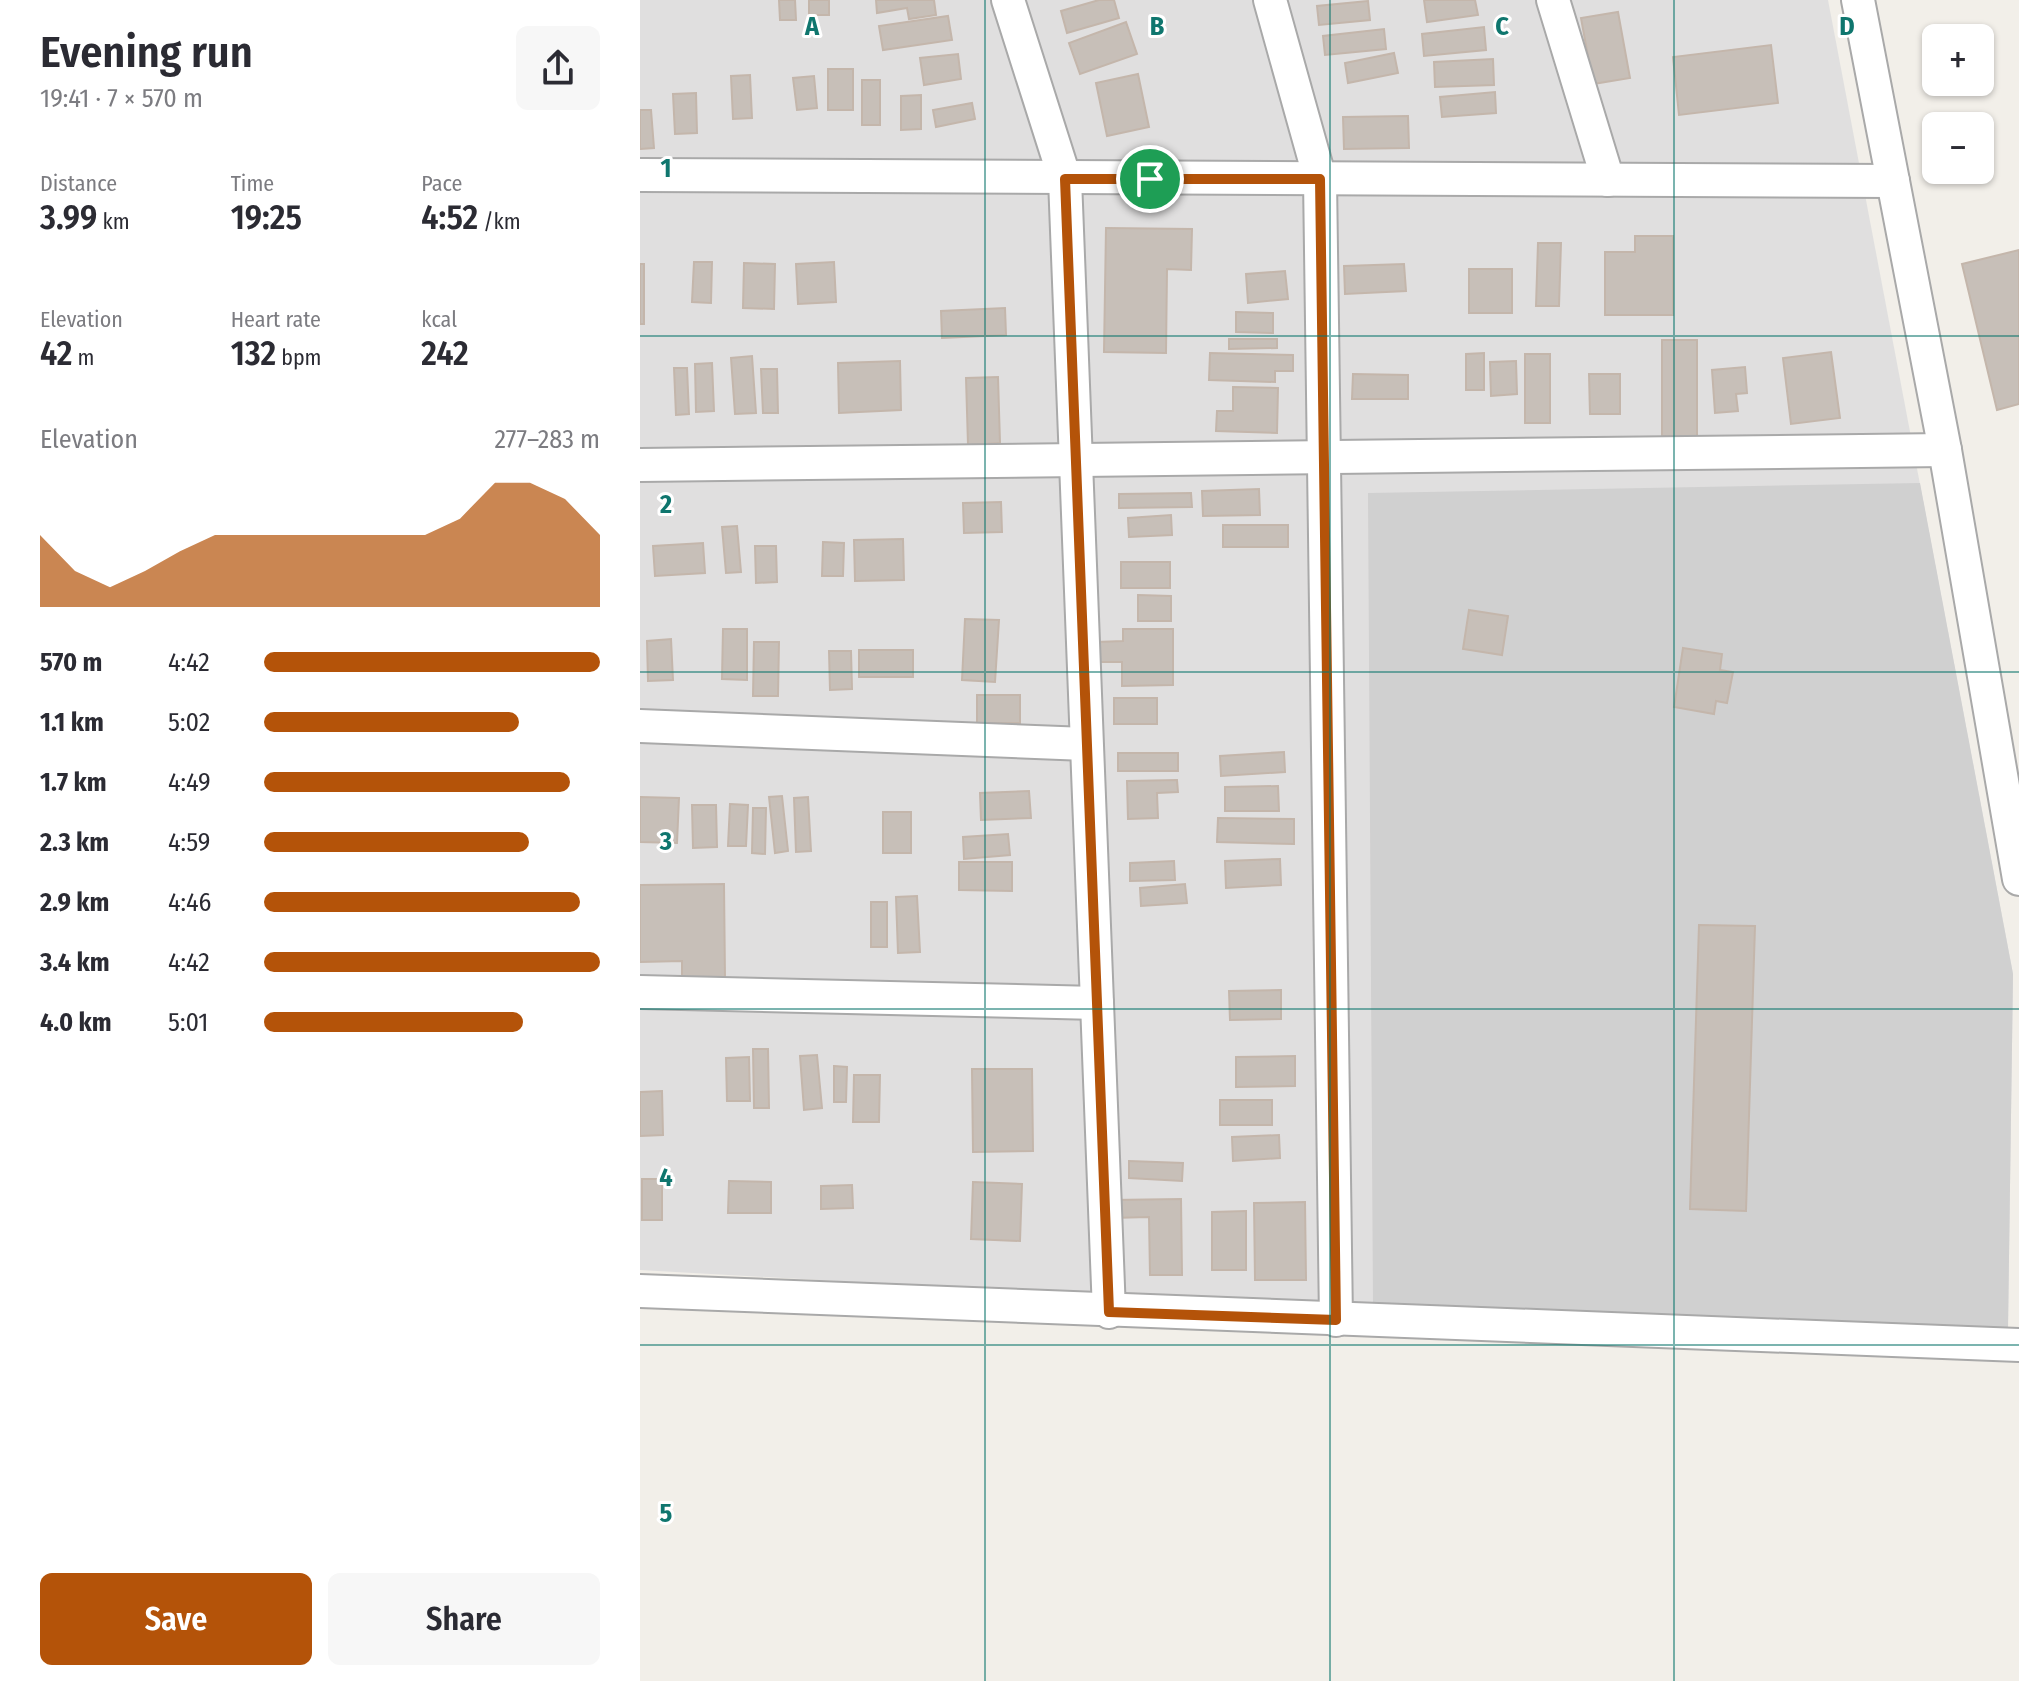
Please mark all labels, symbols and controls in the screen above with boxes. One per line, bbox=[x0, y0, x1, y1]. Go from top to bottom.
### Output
text: A bbox=[804, 11, 820, 42]
text: B bbox=[1150, 11, 1165, 42]
text: C bbox=[1495, 11, 1509, 42]
text: D bbox=[1839, 11, 1855, 42]
map controls bbox=[1922, 24, 1994, 184]
button: + bbox=[1922, 24, 1994, 96]
text: Evening run bbox=[40, 26, 253, 79]
button: share bbox=[516, 26, 600, 110]
text: 19:41 · 7 × 570 m bbox=[40, 83, 203, 114]
button: − bbox=[1922, 112, 1994, 184]
pin bbox=[1116, 145, 1184, 213]
text: 1 bbox=[661, 153, 672, 184]
icon: arrive bbox=[1128, 157, 1172, 201]
text: Distance bbox=[40, 170, 117, 197]
text: Time bbox=[231, 170, 274, 197]
text: Pace bbox=[421, 170, 462, 197]
text: 3.99 bbox=[40, 197, 97, 238]
text: 19:25 bbox=[231, 197, 302, 238]
text: 4:52 bbox=[421, 197, 478, 238]
text: km bbox=[97, 208, 130, 235]
text: /km bbox=[478, 208, 521, 235]
text: Elevation bbox=[40, 306, 123, 333]
text: Heart rate bbox=[231, 306, 321, 333]
text: kcal bbox=[421, 306, 457, 333]
text: 42 bbox=[40, 333, 72, 374]
text: 132 bbox=[231, 333, 276, 374]
text: 242 bbox=[421, 333, 469, 374]
text: m bbox=[72, 344, 95, 371]
text: bpm bbox=[276, 344, 322, 371]
text: Elevation bbox=[40, 424, 138, 455]
text: 277–283 m bbox=[495, 424, 600, 455]
text: 2 bbox=[659, 489, 672, 520]
text: 570 m bbox=[40, 647, 102, 678]
text: 4:42 bbox=[168, 647, 210, 678]
text: 1.1 km bbox=[40, 707, 104, 738]
text: 5:02 bbox=[168, 707, 210, 738]
text: 1.7 km bbox=[40, 767, 107, 798]
text: 4:49 bbox=[168, 767, 211, 798]
text: 3 bbox=[659, 826, 672, 857]
text: 2.3 km bbox=[40, 827, 109, 858]
text: 4:59 bbox=[168, 827, 210, 858]
text: 2.9 km bbox=[40, 887, 109, 918]
text: 4:46 bbox=[168, 887, 211, 918]
text: 3.4 km bbox=[40, 947, 110, 978]
text: 4:42 bbox=[168, 947, 210, 978]
text: 4.0 km bbox=[40, 1007, 112, 1038]
text: 5:01 bbox=[168, 1007, 208, 1038]
text: 4 bbox=[659, 1162, 673, 1193]
text: 5 bbox=[660, 1498, 673, 1529]
button: Save bbox=[40, 1573, 312, 1665]
button: Share bbox=[328, 1573, 600, 1665]

